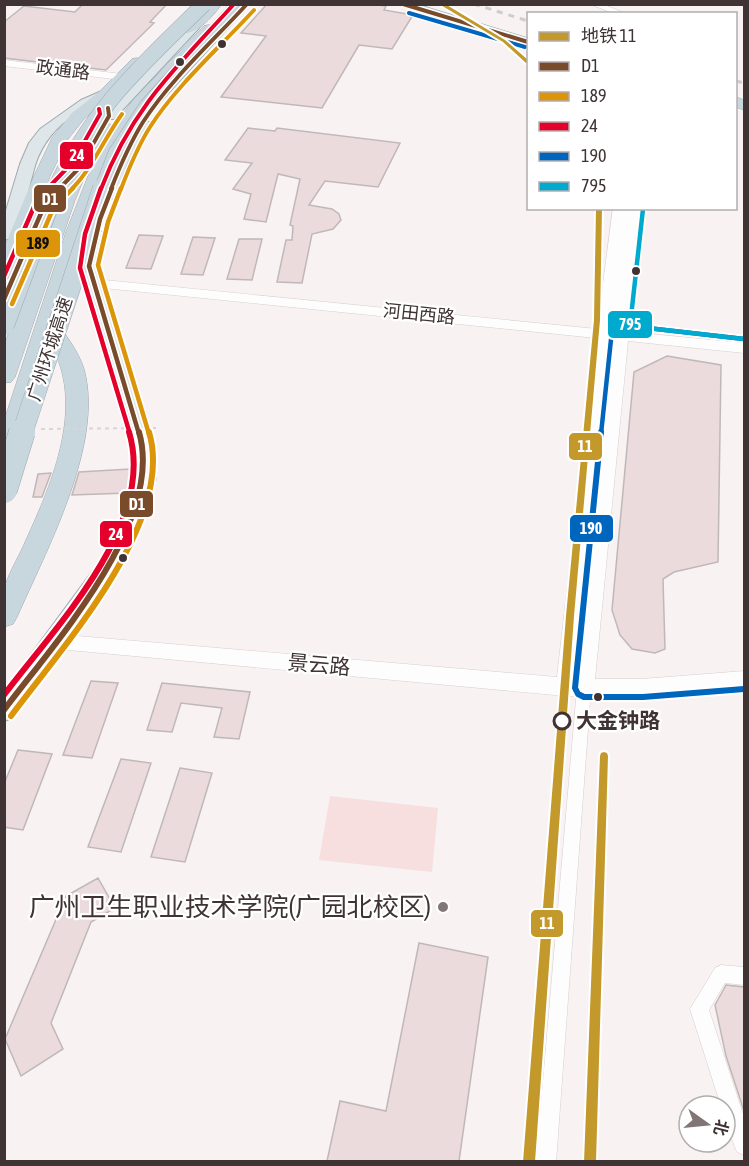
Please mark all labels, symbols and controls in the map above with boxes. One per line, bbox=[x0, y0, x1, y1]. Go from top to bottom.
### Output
legend bbox=[527, 12, 737, 210]
text: 地铁 11 bbox=[581, 25, 636, 46]
unlabelled marker bbox=[216, 38, 228, 50]
text: D1 bbox=[581, 55, 600, 76]
street label: 政通路 bbox=[35, 56, 91, 83]
unlabelled marker bbox=[174, 56, 186, 68]
text: 189 bbox=[581, 85, 606, 106]
text: 24 bbox=[581, 115, 598, 136]
line badge: 24 bbox=[59, 141, 94, 170]
text: 190 bbox=[581, 145, 606, 166]
text: 24 bbox=[69, 146, 85, 164]
text: 795 bbox=[581, 175, 606, 196]
line badge: D1 bbox=[33, 184, 67, 213]
text: D1 bbox=[42, 190, 59, 208]
line badge: 189 bbox=[15, 229, 61, 258]
text: 189 bbox=[27, 234, 50, 252]
unlabelled marker bbox=[630, 265, 642, 277]
street label: 广州环城高速 bbox=[23, 294, 76, 403]
street label: 河田西路 bbox=[382, 299, 456, 328]
line badge: 795 bbox=[607, 310, 653, 339]
text: 795 bbox=[619, 315, 642, 333]
line badge: 11 bbox=[568, 432, 603, 461]
text: 11 bbox=[577, 437, 593, 455]
line badge: D1 bbox=[119, 490, 154, 518]
text: D1 bbox=[129, 495, 146, 513]
line badge: 190 bbox=[569, 514, 614, 543]
text: 190 bbox=[580, 519, 603, 537]
line badge: 24 bbox=[99, 520, 133, 548]
text: 24 bbox=[108, 525, 124, 543]
unlabelled marker bbox=[117, 552, 129, 564]
street label: 景云路 bbox=[287, 649, 352, 679]
unlabelled marker bbox=[592, 691, 604, 703]
place label: 大金钟路 bbox=[576, 708, 660, 732]
marker: 大金钟路 bbox=[553, 712, 571, 730]
place label: 广州卫生职业技术学院(广园北校区) bbox=[29, 892, 431, 922]
marker: 广州卫生职业技术学院(广园北校区) bbox=[436, 900, 450, 914]
line badge: 11 bbox=[530, 909, 564, 938]
text: 11 bbox=[539, 914, 555, 932]
north arrow bbox=[677, 1094, 737, 1154]
text: 北 bbox=[711, 1118, 732, 1138]

